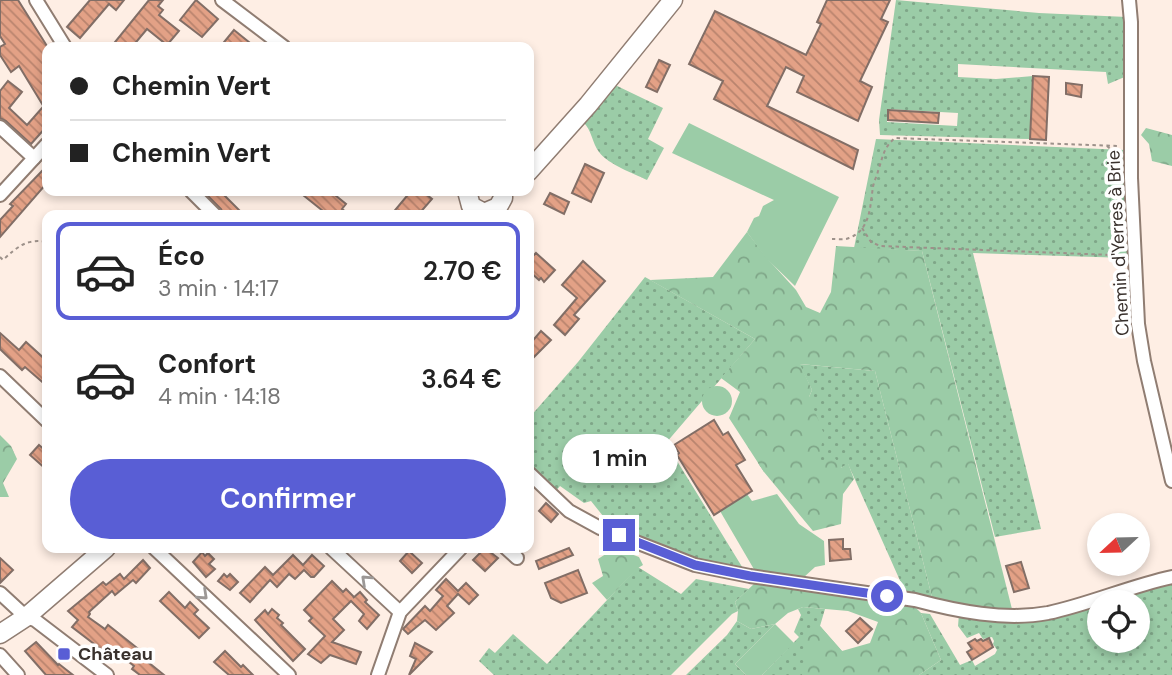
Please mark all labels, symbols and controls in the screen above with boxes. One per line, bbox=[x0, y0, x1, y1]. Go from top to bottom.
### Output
text: Chemin Vert bbox=[112, 69, 271, 103]
text: Chemin Vert bbox=[112, 136, 271, 170]
street label: Chemin d'Yerres à Brie bbox=[1101, 150, 1135, 336]
text: Éco bbox=[158, 239, 205, 273]
icon: car bbox=[74, 240, 137, 303]
text: 2.70 € bbox=[423, 254, 502, 288]
text: 3 min · 14:17 bbox=[158, 273, 279, 303]
text: Confort bbox=[158, 347, 256, 381]
icon: car bbox=[74, 348, 137, 411]
text: 3.64 € bbox=[421, 362, 502, 396]
text: 4 min · 14:18 bbox=[158, 381, 281, 411]
callout: 1 min bbox=[561, 434, 677, 482]
text: 1 min bbox=[593, 443, 647, 473]
button: Confirmer bbox=[70, 459, 506, 539]
north arrow bbox=[1087, 513, 1150, 576]
map controls bbox=[1087, 513, 1150, 653]
route end bbox=[603, 519, 635, 551]
one-way arrow bbox=[361, 575, 374, 588]
route start bbox=[871, 580, 903, 612]
one-way arrow bbox=[195, 586, 208, 599]
button: locate bbox=[1087, 590, 1150, 653]
place label: Château bbox=[78, 642, 153, 666]
marker: Château bbox=[56, 646, 72, 662]

